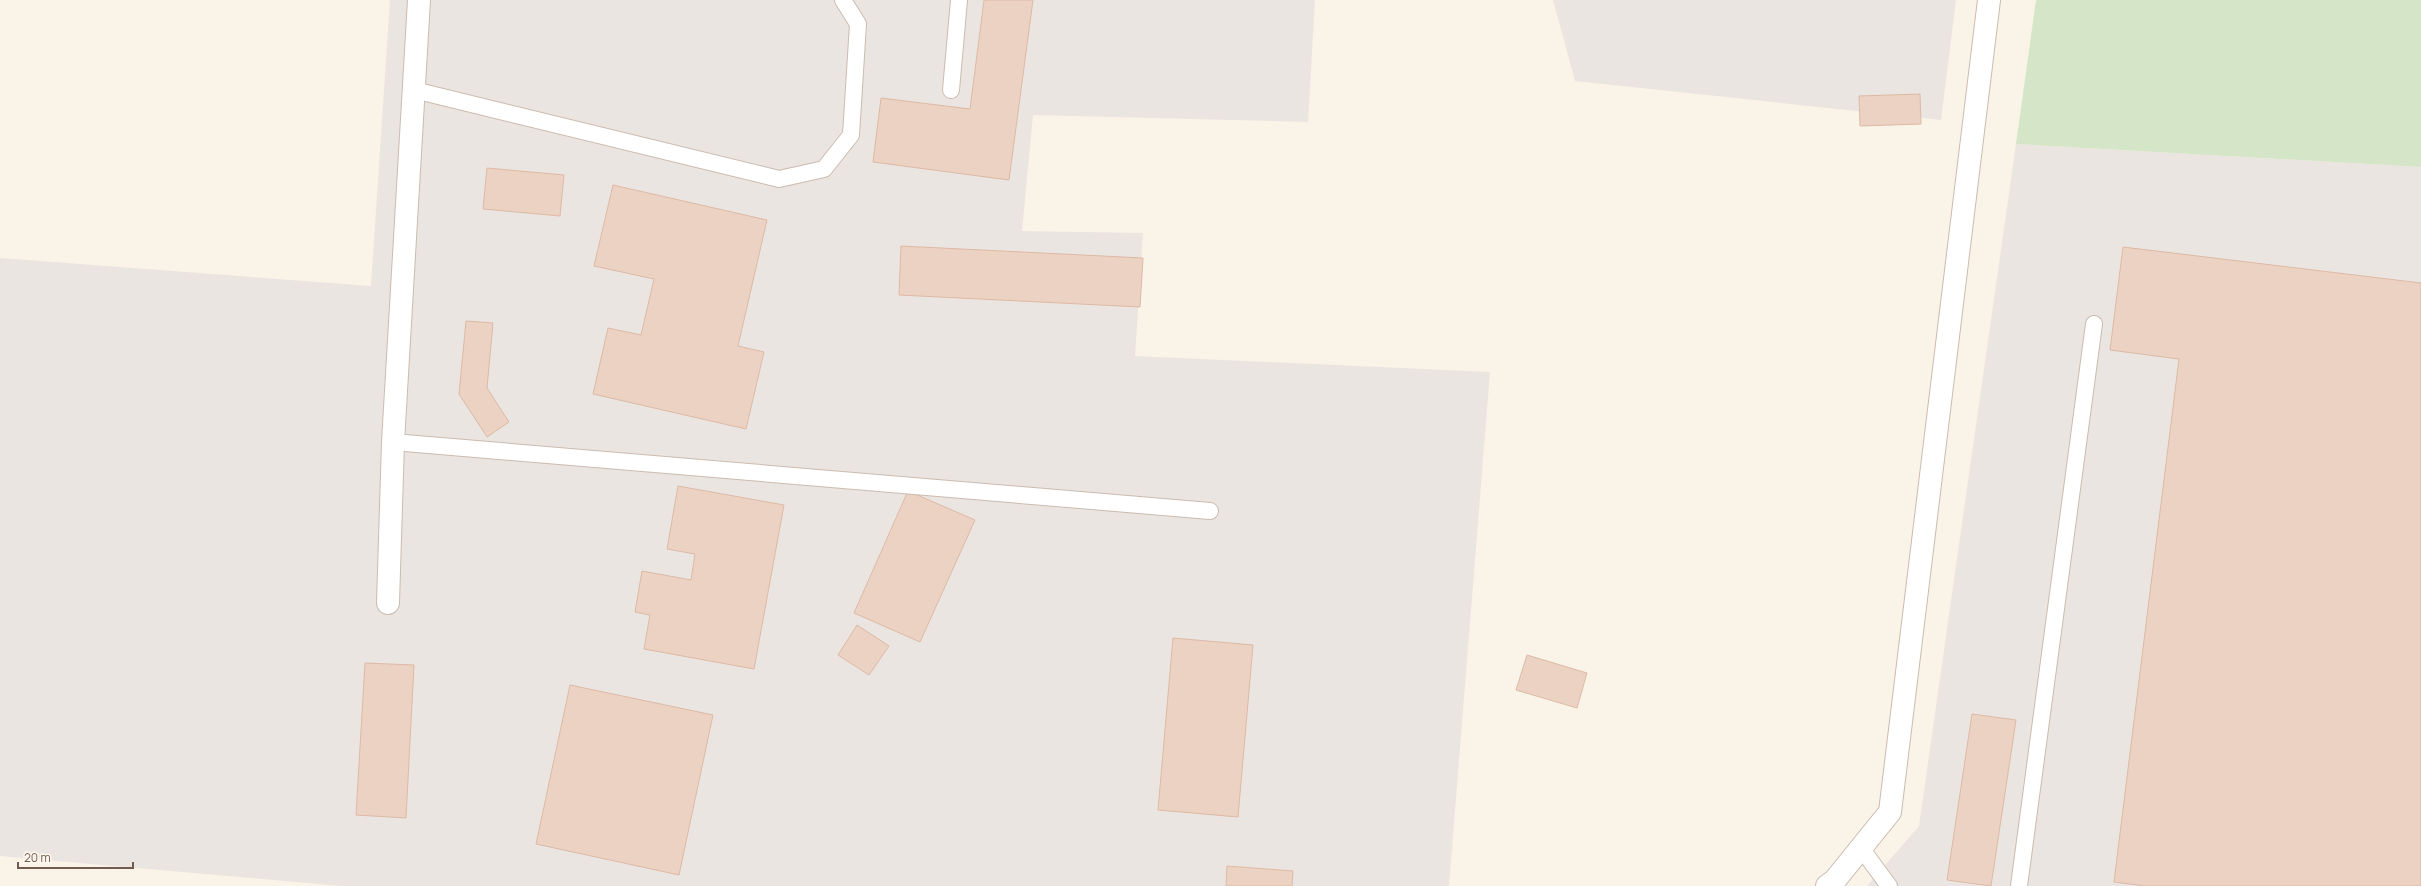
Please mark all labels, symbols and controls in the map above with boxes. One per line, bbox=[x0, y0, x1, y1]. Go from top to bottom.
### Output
scale bar bbox=[18, 844, 133, 870]
text: 20 m bbox=[24, 849, 51, 866]

